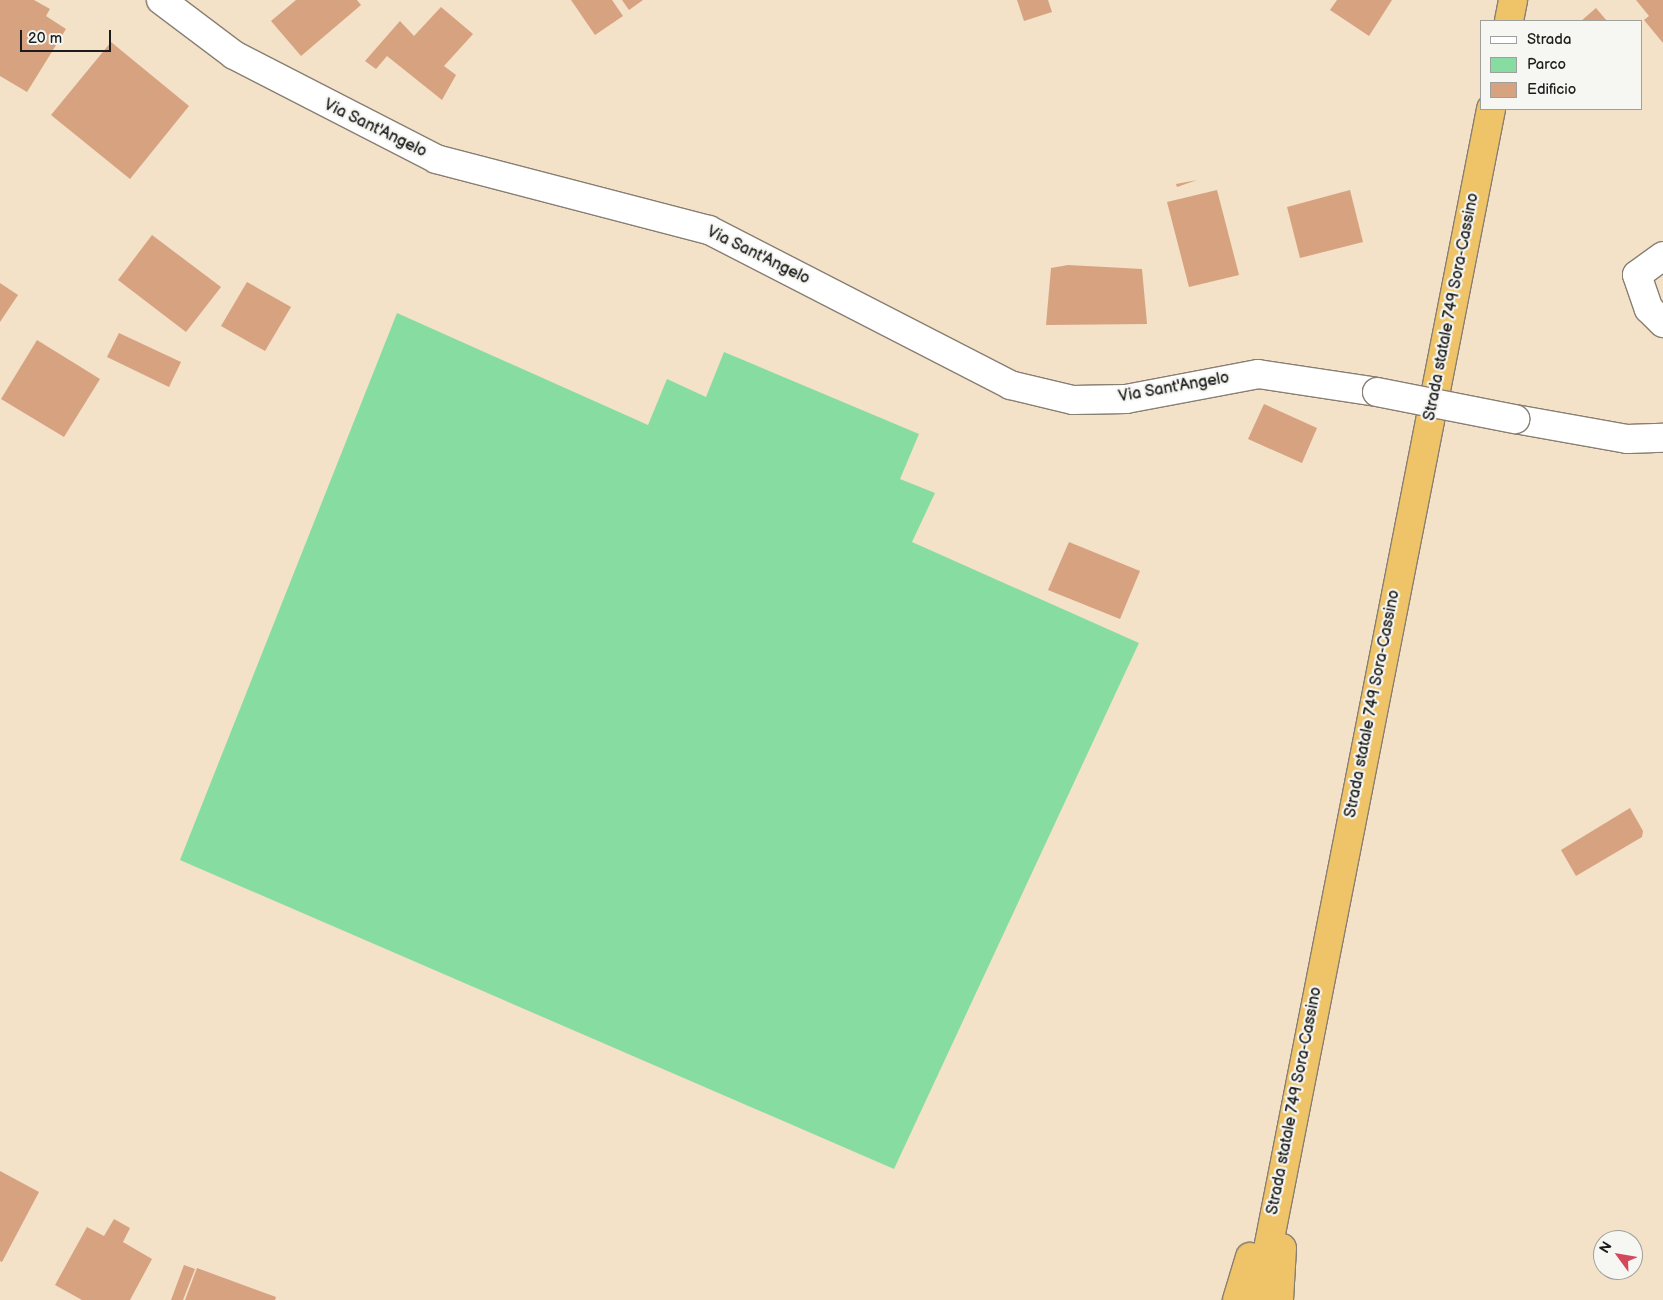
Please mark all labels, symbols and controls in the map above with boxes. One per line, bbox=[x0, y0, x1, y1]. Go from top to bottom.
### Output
scale bar bbox=[22, 20, 114, 52]
legend bbox=[1480, 20, 1643, 110]
text: 20 m bbox=[28, 29, 62, 48]
text: Strada bbox=[1527, 30, 1571, 49]
text: Parco bbox=[1527, 55, 1566, 74]
text: Edificio bbox=[1527, 80, 1576, 99]
street label: Via Sant'Angelo bbox=[320, 96, 430, 162]
street label: Strada statale 749 Sora-Cassino bbox=[1420, 191, 1484, 423]
street label: Via Sant'Angelo bbox=[703, 223, 813, 289]
street label: Via Sant'Angelo bbox=[1117, 369, 1231, 407]
street label: Strada statale 749 Sora-Cassino bbox=[1341, 588, 1405, 820]
street label: Strada statale 749 Sora-Cassino bbox=[1263, 985, 1327, 1217]
north arrow bbox=[1593, 1230, 1643, 1280]
text: N bbox=[1596, 1238, 1616, 1256]

